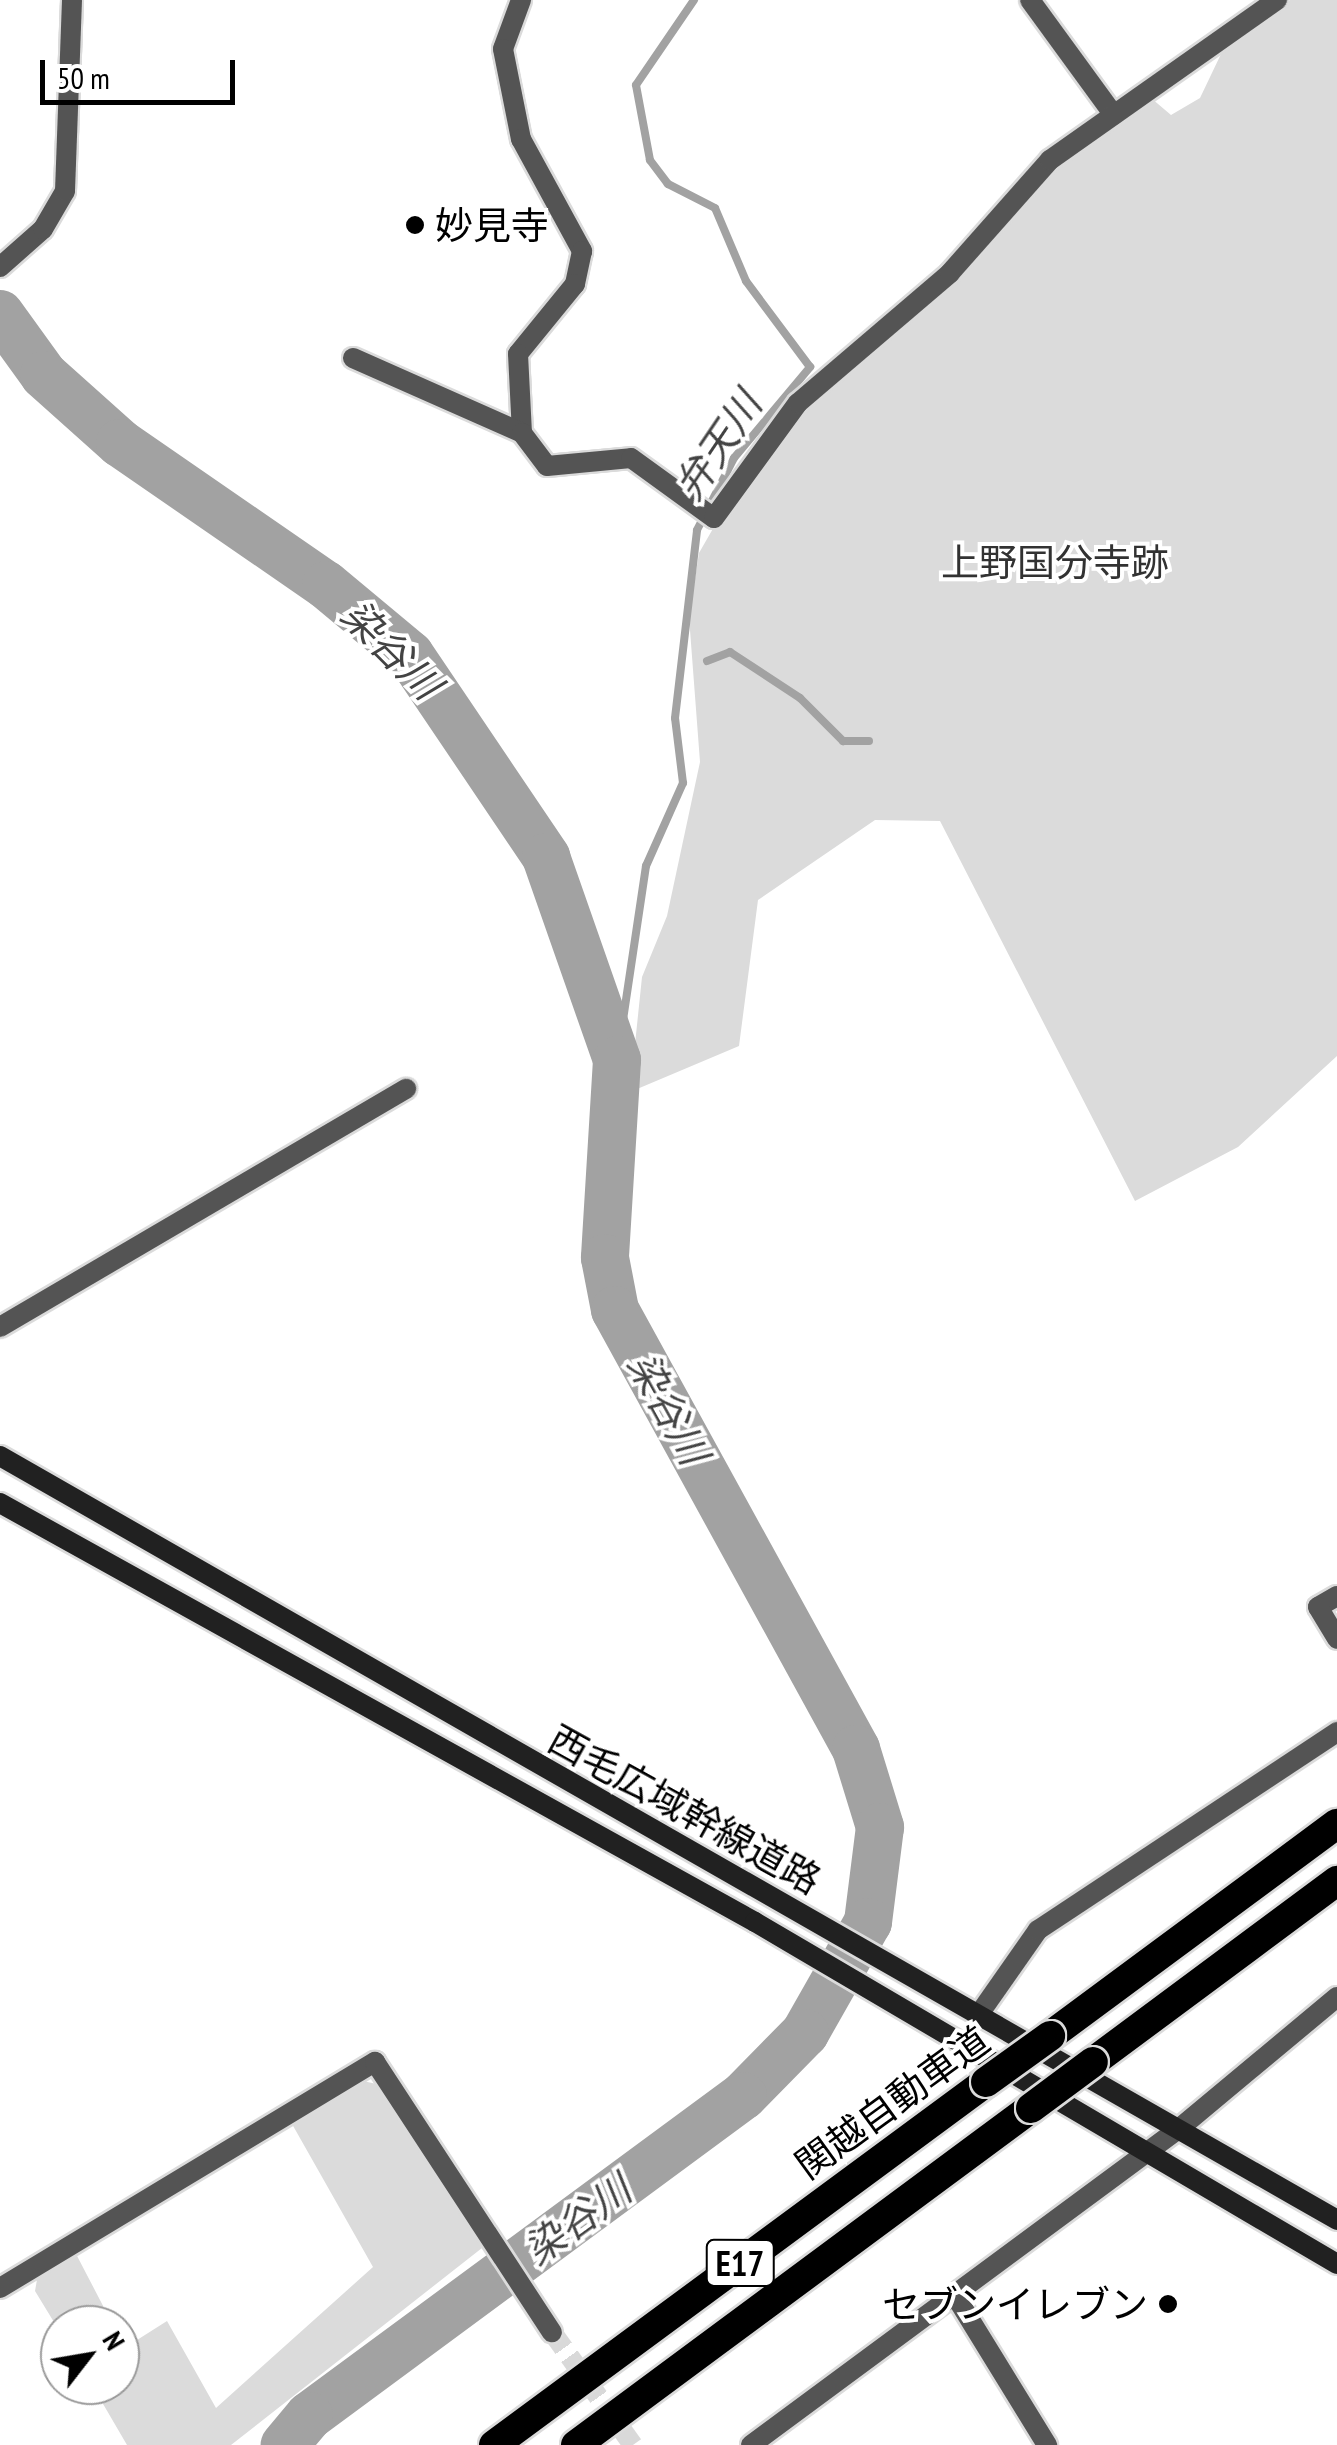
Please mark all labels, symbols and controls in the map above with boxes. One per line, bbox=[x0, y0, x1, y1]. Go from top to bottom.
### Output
scale bar bbox=[45, 40, 240, 102]
text: 50 m bbox=[57, 58, 110, 97]
place label: 妙見寺 bbox=[435, 202, 549, 248]
marker: 妙見寺 bbox=[404, 214, 426, 236]
water label: 弁天川 bbox=[664, 382, 770, 508]
park label: 上野国分寺跡 bbox=[941, 539, 1169, 585]
water label: 染谷川 bbox=[333, 590, 451, 708]
water label: 染谷川 bbox=[619, 1344, 719, 1472]
street label: 西毛広域幹線道路 bbox=[541, 1715, 829, 1903]
street label: 関越自動車道 bbox=[786, 2017, 998, 2187]
water label: 染谷川 bbox=[514, 2164, 640, 2274]
road number: E17 bbox=[705, 2233, 775, 2293]
place label: セブンイレブン bbox=[882, 2281, 1148, 2327]
marker: セブンイレブン bbox=[1157, 2293, 1179, 2315]
north arrow bbox=[40, 2305, 140, 2405]
text: N bbox=[95, 2324, 134, 2356]

